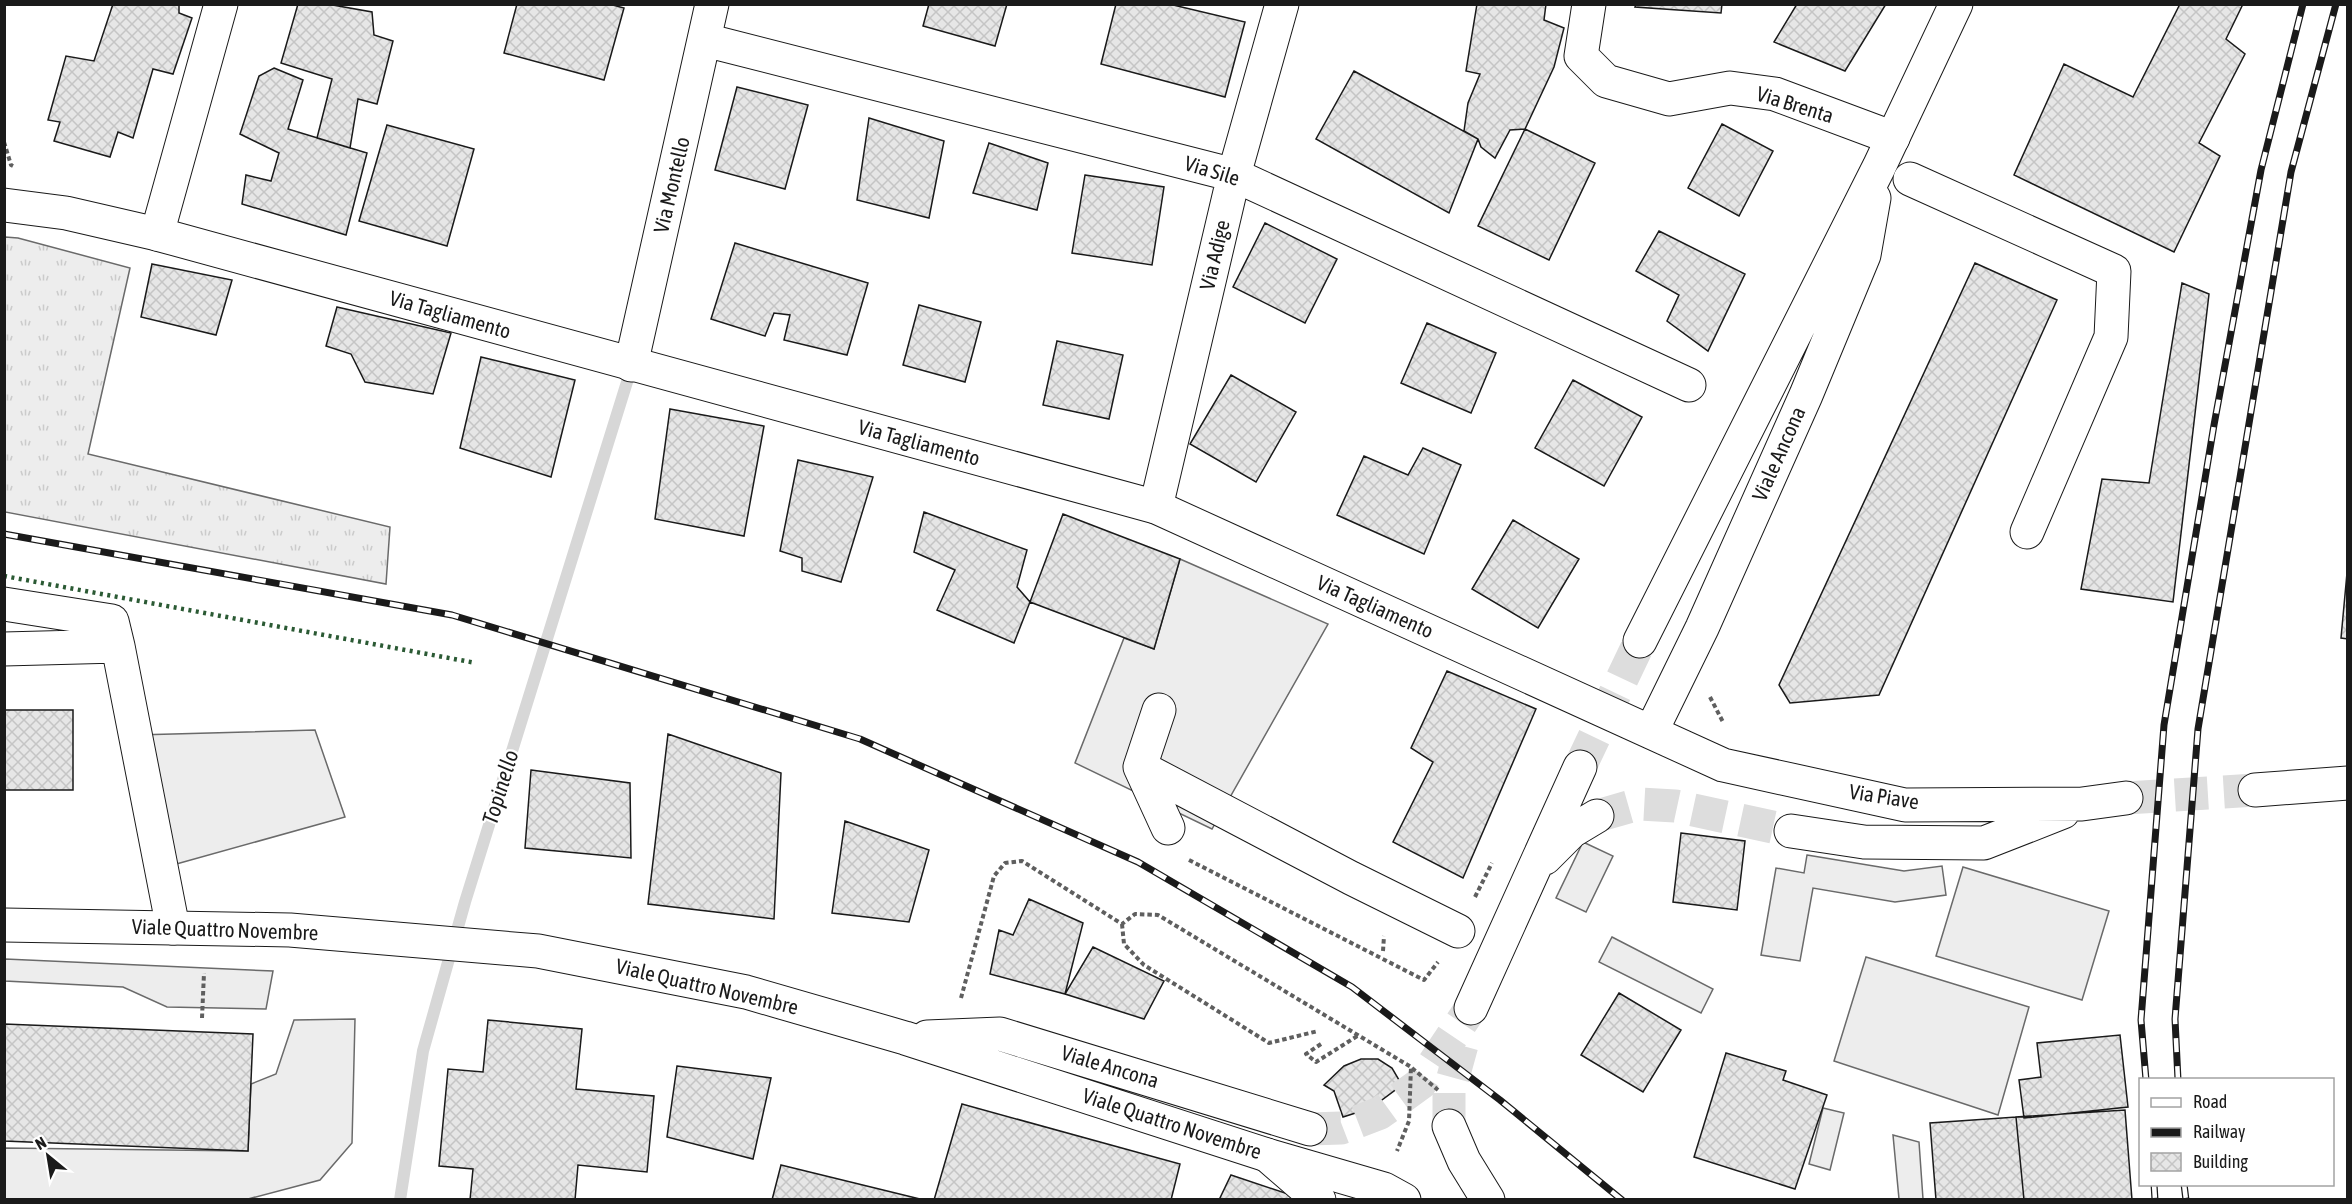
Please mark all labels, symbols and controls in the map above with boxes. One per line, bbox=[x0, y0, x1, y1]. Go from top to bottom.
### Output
street label: Via Brenta bbox=[1754, 81, 1837, 127]
street label: Via Montello bbox=[648, 134, 694, 235]
street label: Via Sile bbox=[1182, 150, 1243, 190]
street label: Via Adige bbox=[1194, 217, 1234, 292]
street label: Via Tagliamento bbox=[387, 285, 514, 343]
street label: Viale Ancona bbox=[1747, 403, 1810, 504]
street label: Via Tagliamento bbox=[856, 414, 983, 470]
street label: Via Tagliamento bbox=[1313, 570, 1437, 642]
water label: Topinello bbox=[476, 747, 524, 827]
street label: Via Piave bbox=[1848, 779, 1921, 813]
street label: Viale Quattro Novembre bbox=[131, 914, 319, 944]
street label: Viale Quattro Novembre bbox=[614, 953, 801, 1019]
street label: Viale Ancona bbox=[1059, 1040, 1162, 1092]
legend bbox=[2139, 1078, 2334, 1186]
street label: Viale Quattro Novembre bbox=[1080, 1083, 1265, 1163]
text: Road bbox=[2193, 1091, 2227, 1112]
text: Railway bbox=[2193, 1121, 2245, 1142]
north arrow bbox=[18, 1126, 78, 1186]
text: N bbox=[32, 1133, 49, 1153]
text: Building bbox=[2193, 1151, 2248, 1172]

